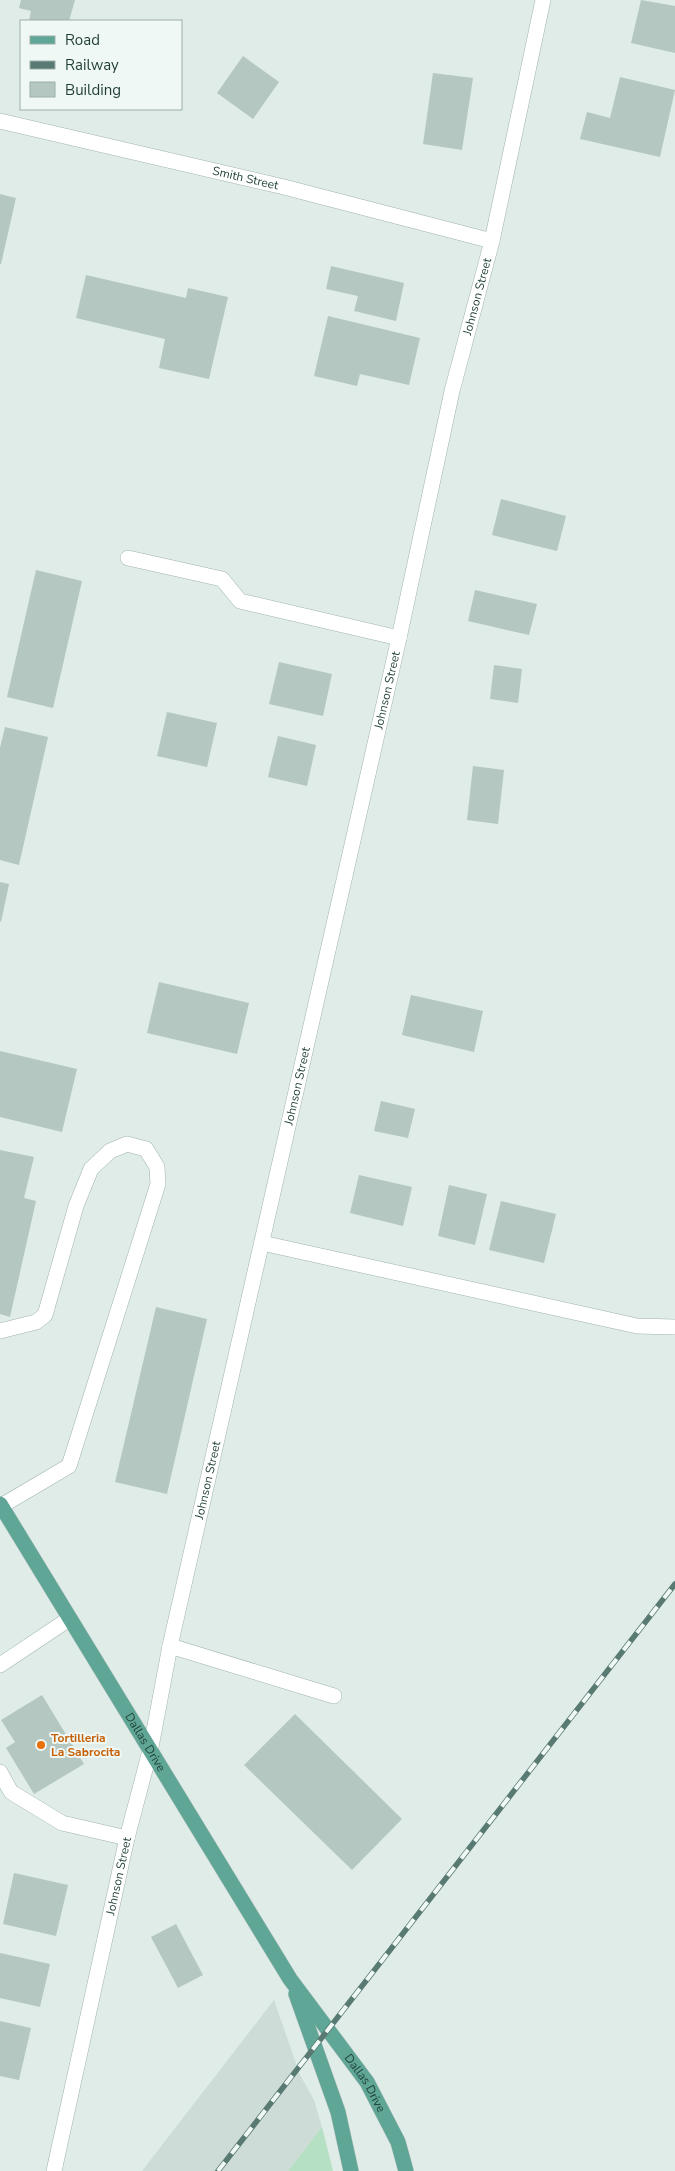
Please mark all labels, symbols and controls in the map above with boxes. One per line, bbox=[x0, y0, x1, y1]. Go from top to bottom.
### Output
legend bbox=[20, 20, 182, 110]
text: Road bbox=[65, 30, 100, 50]
text: Railway bbox=[65, 55, 119, 75]
text: Building bbox=[65, 80, 121, 100]
street label: Smith Street bbox=[211, 163, 281, 194]
street label: Johnson Street bbox=[459, 255, 495, 338]
street label: Johnson Street bbox=[370, 649, 404, 732]
street label: Johnson Street bbox=[280, 1045, 314, 1128]
street label: Johnson Street bbox=[191, 1439, 224, 1521]
street label: Dallas Drive bbox=[121, 1710, 169, 1775]
place label: Tortilleria La Sabrocita bbox=[51, 1730, 120, 1760]
marker: Tortilleria La Sabrocita bbox=[35, 1739, 47, 1751]
street label: Johnson Street bbox=[102, 1835, 135, 1917]
street label: Dallas Drive bbox=[341, 2051, 389, 2115]

